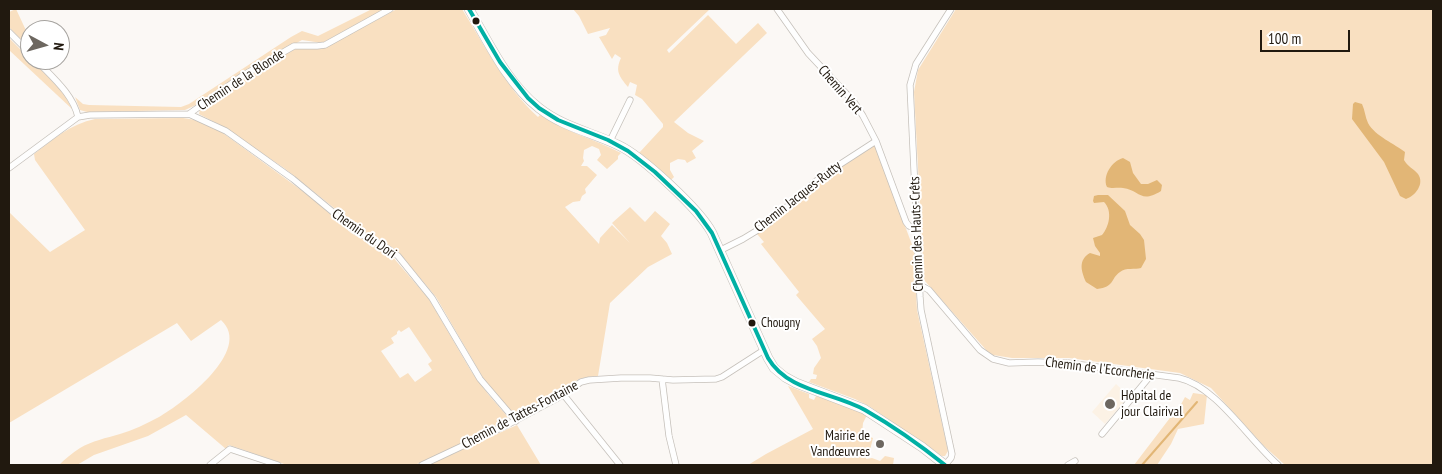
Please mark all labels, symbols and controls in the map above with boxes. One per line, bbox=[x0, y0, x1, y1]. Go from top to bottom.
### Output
unlabelled marker bbox=[471, 16, 481, 26]
north arrow bbox=[20, 20, 70, 70]
scale bar bbox=[1262, 20, 1352, 52]
text: 100 m bbox=[1268, 29, 1301, 48]
text: N bbox=[50, 42, 68, 51]
street label: Chemin de la Blonde bbox=[194, 46, 288, 114]
street label: Chemin Vert bbox=[814, 62, 866, 118]
street label: Chemin Jacques-Rutty bbox=[751, 158, 845, 236]
street label: Chemin des Hauts-Crêts bbox=[907, 176, 927, 292]
street label: Chemin du Dori bbox=[328, 206, 400, 262]
place label: Chougny bbox=[761, 315, 800, 331]
marker: Chougny bbox=[747, 318, 757, 328]
street label: Chemin de l'Ecorcherie bbox=[1044, 354, 1156, 384]
street label: Chemin de Tattes-Fontaine bbox=[459, 377, 581, 453]
place label: Hôpital de jour Clairival bbox=[1121, 388, 1182, 421]
marker: Hôpital de jour Clairival bbox=[1103, 397, 1117, 411]
place label: Mairie de Vandœuvres bbox=[811, 428, 870, 461]
marker: Mairie de Vandœuvres bbox=[874, 438, 886, 450]

